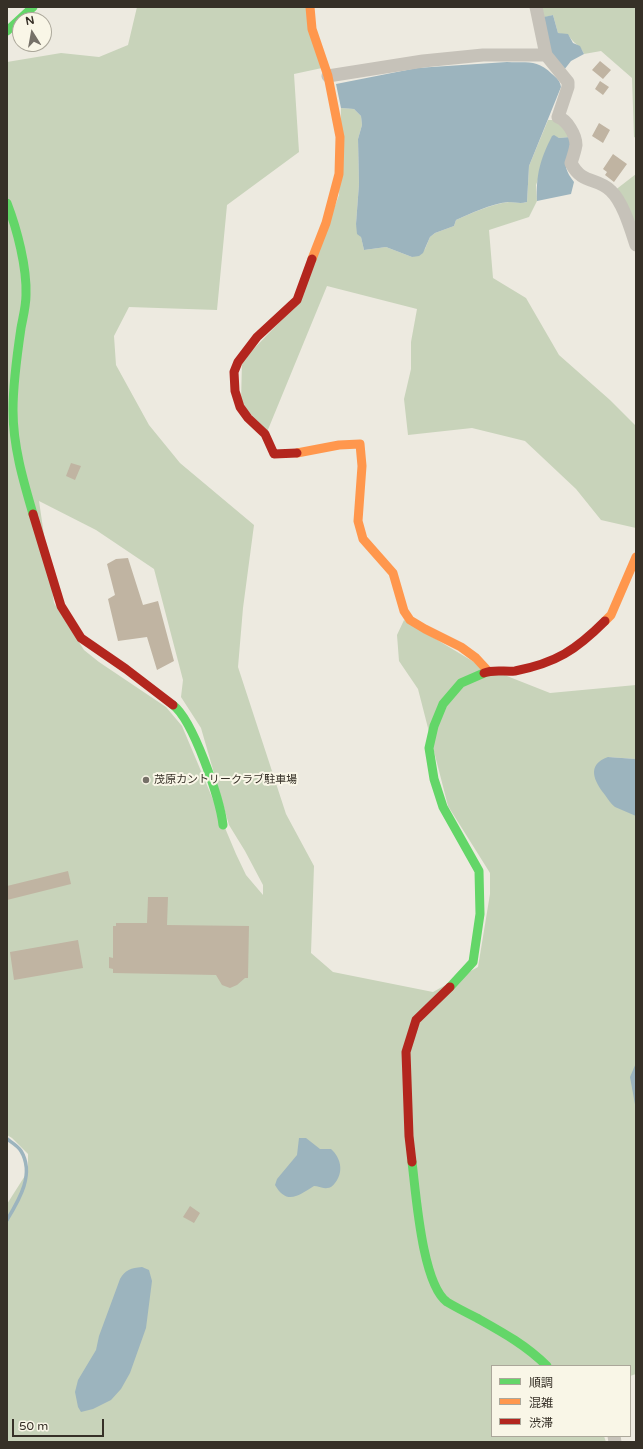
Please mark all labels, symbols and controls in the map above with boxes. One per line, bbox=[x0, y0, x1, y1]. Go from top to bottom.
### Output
north arrow bbox=[12, 12, 52, 52]
text: N bbox=[24, 13, 35, 28]
place label: 茂原カントリークラブ駐車場 bbox=[154, 773, 297, 787]
marker: 茂原カントリークラブ駐車場 bbox=[141, 775, 151, 785]
legend bbox=[491, 1365, 631, 1437]
text: 順調 bbox=[529, 1376, 553, 1390]
text: 混雑 bbox=[529, 1396, 553, 1410]
scale bar bbox=[14, 1411, 106, 1437]
text: 渋滞 bbox=[529, 1416, 553, 1430]
text: 50 m bbox=[19, 1419, 48, 1433]

